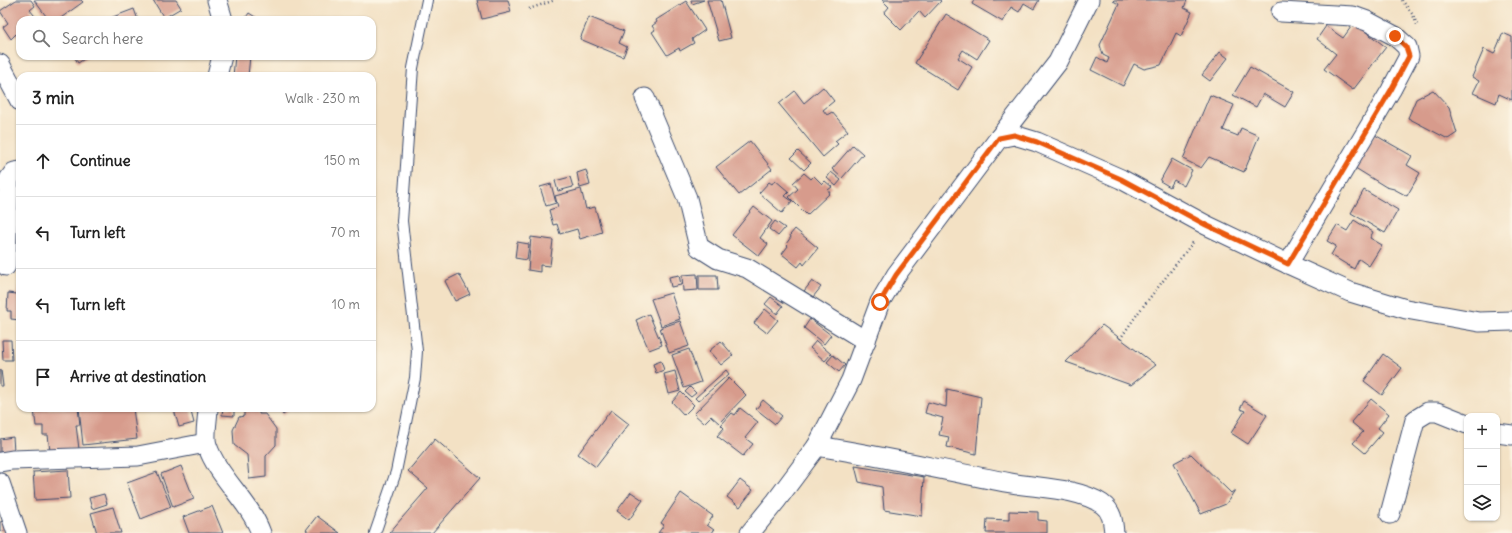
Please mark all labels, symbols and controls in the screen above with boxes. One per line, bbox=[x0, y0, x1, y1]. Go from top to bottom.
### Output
search box bbox=[16, 16, 376, 60]
icon: search bbox=[30, 27, 52, 49]
route end bbox=[1386, 27, 1404, 45]
text: Search here bbox=[62, 29, 143, 48]
text: 3 min bbox=[32, 87, 74, 109]
text: Walk · 230 m bbox=[285, 90, 360, 107]
icon: ahead bbox=[32, 150, 54, 172]
text: Continue bbox=[70, 151, 131, 170]
text: 150 m bbox=[324, 152, 360, 169]
icon: left bbox=[32, 222, 54, 244]
text: Turn left bbox=[70, 223, 125, 242]
text: 70 m bbox=[331, 224, 360, 241]
route start bbox=[871, 293, 889, 311]
icon: left bbox=[32, 294, 54, 316]
text: Turn left bbox=[70, 295, 125, 314]
text: 10 m bbox=[332, 296, 360, 313]
icon: arrive bbox=[32, 366, 54, 388]
text: Arrive at destination bbox=[70, 367, 206, 386]
map controls bbox=[1464, 413, 1500, 521]
button: + bbox=[1464, 413, 1500, 449]
button: − bbox=[1464, 449, 1500, 485]
button: layers bbox=[1464, 485, 1500, 521]

